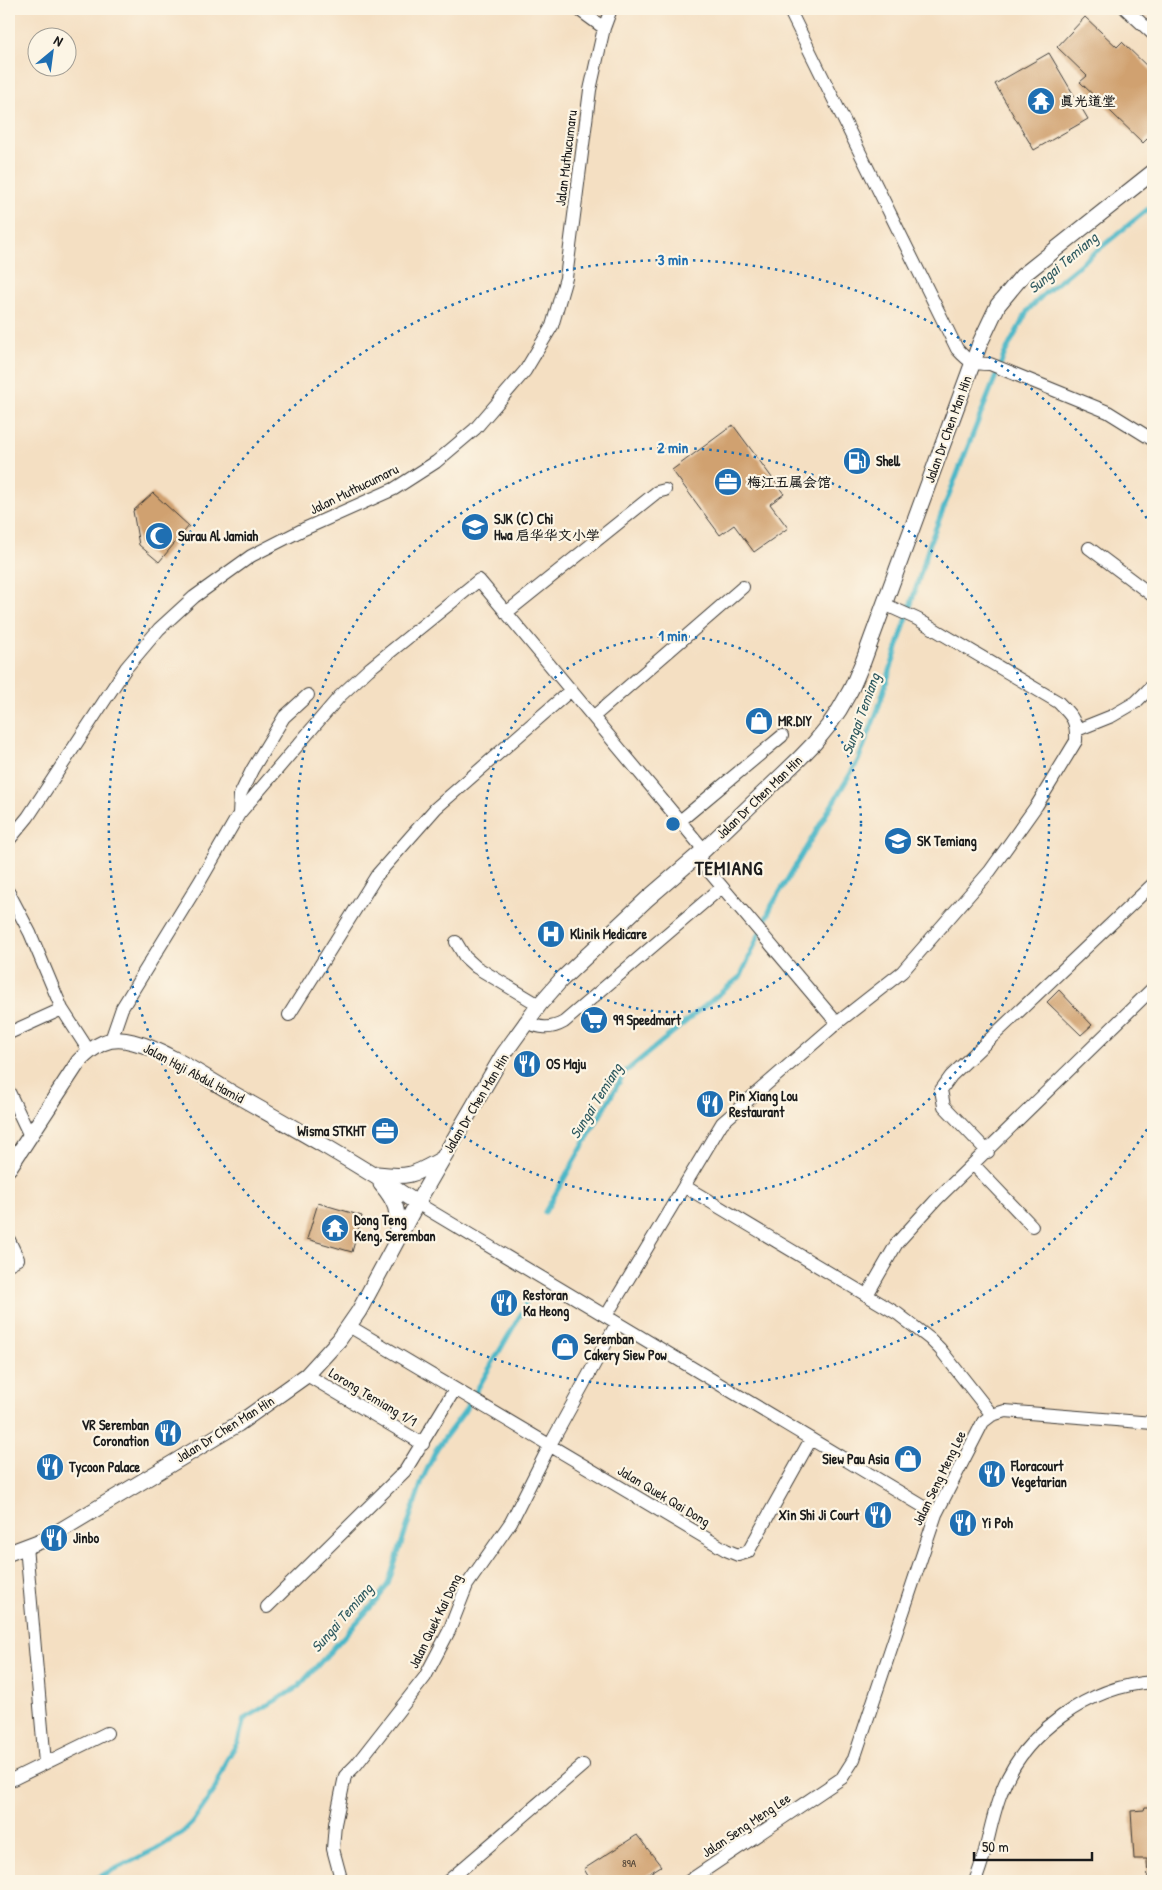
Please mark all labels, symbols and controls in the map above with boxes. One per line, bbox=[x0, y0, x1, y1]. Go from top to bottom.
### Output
north arrow bbox=[28, 28, 78, 78]
text: N bbox=[51, 30, 67, 51]
temple icon: 真光道堂 bbox=[1026, 86, 1056, 116]
place label: 真光道堂 bbox=[1060, 91, 1116, 110]
street label: Jalan Muthucumaru bbox=[550, 108, 581, 207]
water label: Sungai Temiang bbox=[1023, 226, 1103, 298]
text: 3 min bbox=[658, 249, 688, 270]
street label: Jalan Dr Chen Man Hin bbox=[919, 373, 976, 485]
text: 2 min bbox=[658, 437, 689, 458]
fuel station icon: Shell bbox=[842, 446, 872, 476]
place label: Shell bbox=[876, 451, 901, 470]
street label: Jalan Muthucumaru bbox=[306, 459, 402, 518]
office icon: 梅江五属会馆 bbox=[713, 467, 743, 497]
place label: 梅江五属会馆 bbox=[747, 472, 831, 491]
place label: SJK (C) Chi Hwa 启华华文小学 bbox=[494, 509, 600, 544]
school or university icon: SJK (C) Chi Hwa 启华华文小学 bbox=[460, 512, 490, 542]
mosque icon: Surau Al Jamiah bbox=[144, 521, 174, 551]
place label: Surau Al Jamiah bbox=[178, 526, 258, 545]
text: 1 min bbox=[658, 625, 688, 646]
water label: Sungai Temiang bbox=[836, 669, 885, 757]
shop icon: MR.DIY bbox=[744, 706, 774, 736]
place label: MR.DIY bbox=[778, 711, 813, 730]
street label: Jalan Dr Chen Man Hin bbox=[712, 751, 806, 843]
centre of rings bbox=[664, 815, 682, 833]
school or university icon: SK Temiang bbox=[883, 826, 913, 856]
place label: SK Temiang bbox=[917, 831, 977, 852]
district label: TEMIANG bbox=[694, 855, 763, 881]
hospital icon: Klinik Medicare bbox=[536, 919, 566, 949]
place label: Klinik Medicare bbox=[570, 924, 647, 943]
supermarket icon: 99 Speedmart bbox=[579, 1005, 609, 1035]
place label: 99 Speedmart bbox=[613, 1010, 682, 1031]
street label: Jalan Haji Abdul Hamid bbox=[140, 1038, 249, 1108]
restaurant icon: OS Maju bbox=[512, 1049, 542, 1079]
street label: Jalan Dr Chen Man Hin bbox=[438, 1050, 513, 1156]
place label: OS Maju bbox=[546, 1054, 587, 1074]
water label: Sungai Temiang bbox=[564, 1058, 628, 1142]
place label: Pin Xiang Lou Restaurant bbox=[729, 1086, 798, 1121]
restaurant icon: Pin Xiang Lou Restaurant bbox=[695, 1089, 725, 1119]
office icon: Wisma STKHT bbox=[370, 1116, 400, 1146]
place label: Wisma STKHT bbox=[297, 1121, 366, 1140]
place label: Dong Teng Keng, Seremban bbox=[354, 1210, 436, 1247]
temple icon: Dong Teng Keng, Seremban bbox=[320, 1213, 350, 1243]
place label: Restoran Ka Heong bbox=[523, 1285, 569, 1322]
restaurant icon: Restoran Ka Heong bbox=[489, 1288, 519, 1318]
place label: Seremban Cakery Siew Pow bbox=[584, 1329, 667, 1366]
shop icon: Seremban Cakery Siew Pow bbox=[550, 1332, 580, 1362]
street label: Lorong Temiang 1/1 bbox=[325, 1363, 421, 1431]
street label: Jalan Dr Chen Man Hin bbox=[172, 1391, 278, 1467]
place label: VR Seremban Coronation bbox=[81, 1415, 149, 1450]
restaurant icon: VR Seremban Coronation bbox=[153, 1418, 183, 1448]
street label: Jalan Seng Meng Lee bbox=[907, 1427, 971, 1529]
shop icon: Siew Pau Asia bbox=[893, 1444, 923, 1474]
place label: Siew Pau Asia bbox=[822, 1449, 890, 1468]
restaurant icon: Tycoon Palace bbox=[35, 1452, 65, 1482]
place label: Floracourt Vegetarian bbox=[1010, 1456, 1067, 1493]
place label: Tycoon Palace bbox=[68, 1457, 141, 1478]
restaurant icon: Floracourt Vegetarian bbox=[977, 1459, 1007, 1489]
street label: Jalan Quek Qai Dong bbox=[614, 1460, 714, 1532]
restaurant icon: Xin Shi Ji Court bbox=[863, 1500, 893, 1530]
place label: Xin Shi Ji Court bbox=[779, 1505, 860, 1524]
restaurant icon: Yi Poh bbox=[948, 1508, 978, 1538]
place label: Yi Poh bbox=[982, 1513, 1013, 1532]
restaurant icon: Jinbo bbox=[39, 1523, 69, 1553]
place label: Jinbo bbox=[73, 1528, 99, 1547]
street label: Jalan Quek Kai Dong bbox=[403, 1570, 467, 1672]
water label: Sungai Temiang bbox=[306, 1578, 378, 1657]
street label: Jalan Seng Meng Lee bbox=[698, 1788, 795, 1862]
scale bar bbox=[974, 1830, 1092, 1862]
text: 50 m bbox=[982, 1836, 1009, 1857]
house number: 89A bbox=[622, 1856, 637, 1870]

